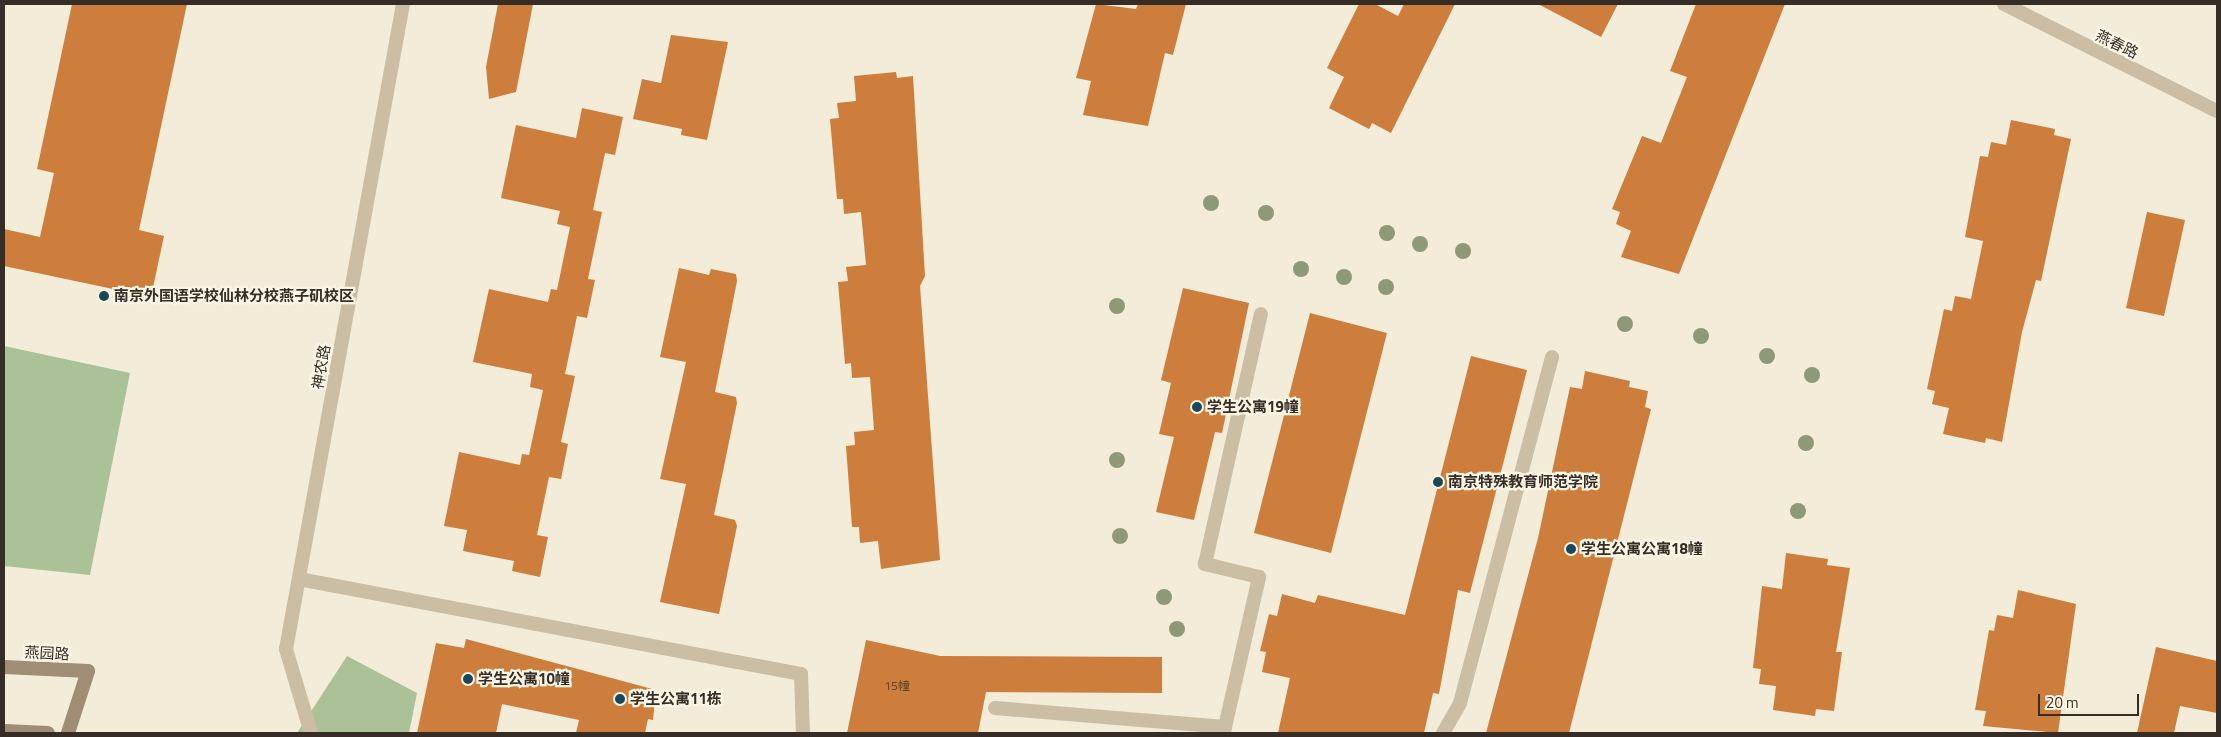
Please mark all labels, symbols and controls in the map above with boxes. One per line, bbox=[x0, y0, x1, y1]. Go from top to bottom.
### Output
street label: 燕春路 bbox=[2093, 26, 2141, 62]
place label: 南京外国语学校仙林分校燕子矶校区 bbox=[114, 287, 354, 305]
marker: 南京外国语学校仙林分校燕子矶校区 bbox=[98, 290, 110, 302]
street label: 神农路 bbox=[308, 343, 334, 391]
place label: 学生公寓19幢 bbox=[1207, 398, 1299, 416]
marker: 学生公寓19幢 bbox=[1191, 401, 1203, 413]
place label: 南京特殊教育师范学院 bbox=[1448, 473, 1598, 491]
marker: 南京特殊教育师范学院 bbox=[1432, 476, 1444, 488]
place label: 学生公寓公寓18幢 bbox=[1581, 540, 1703, 558]
marker: 学生公寓公寓18幢 bbox=[1565, 543, 1577, 555]
street label: 燕园路 bbox=[24, 643, 70, 663]
place label: 学生公寓10幢 bbox=[478, 670, 570, 688]
marker: 学生公寓10幢 bbox=[462, 673, 474, 685]
house number: 15幢 bbox=[884, 679, 910, 693]
scale bar bbox=[2041, 684, 2142, 716]
place label: 学生公寓11栋 bbox=[630, 690, 722, 708]
text: 20 m bbox=[2046, 691, 2079, 714]
marker: 学生公寓11栋 bbox=[614, 693, 626, 705]

